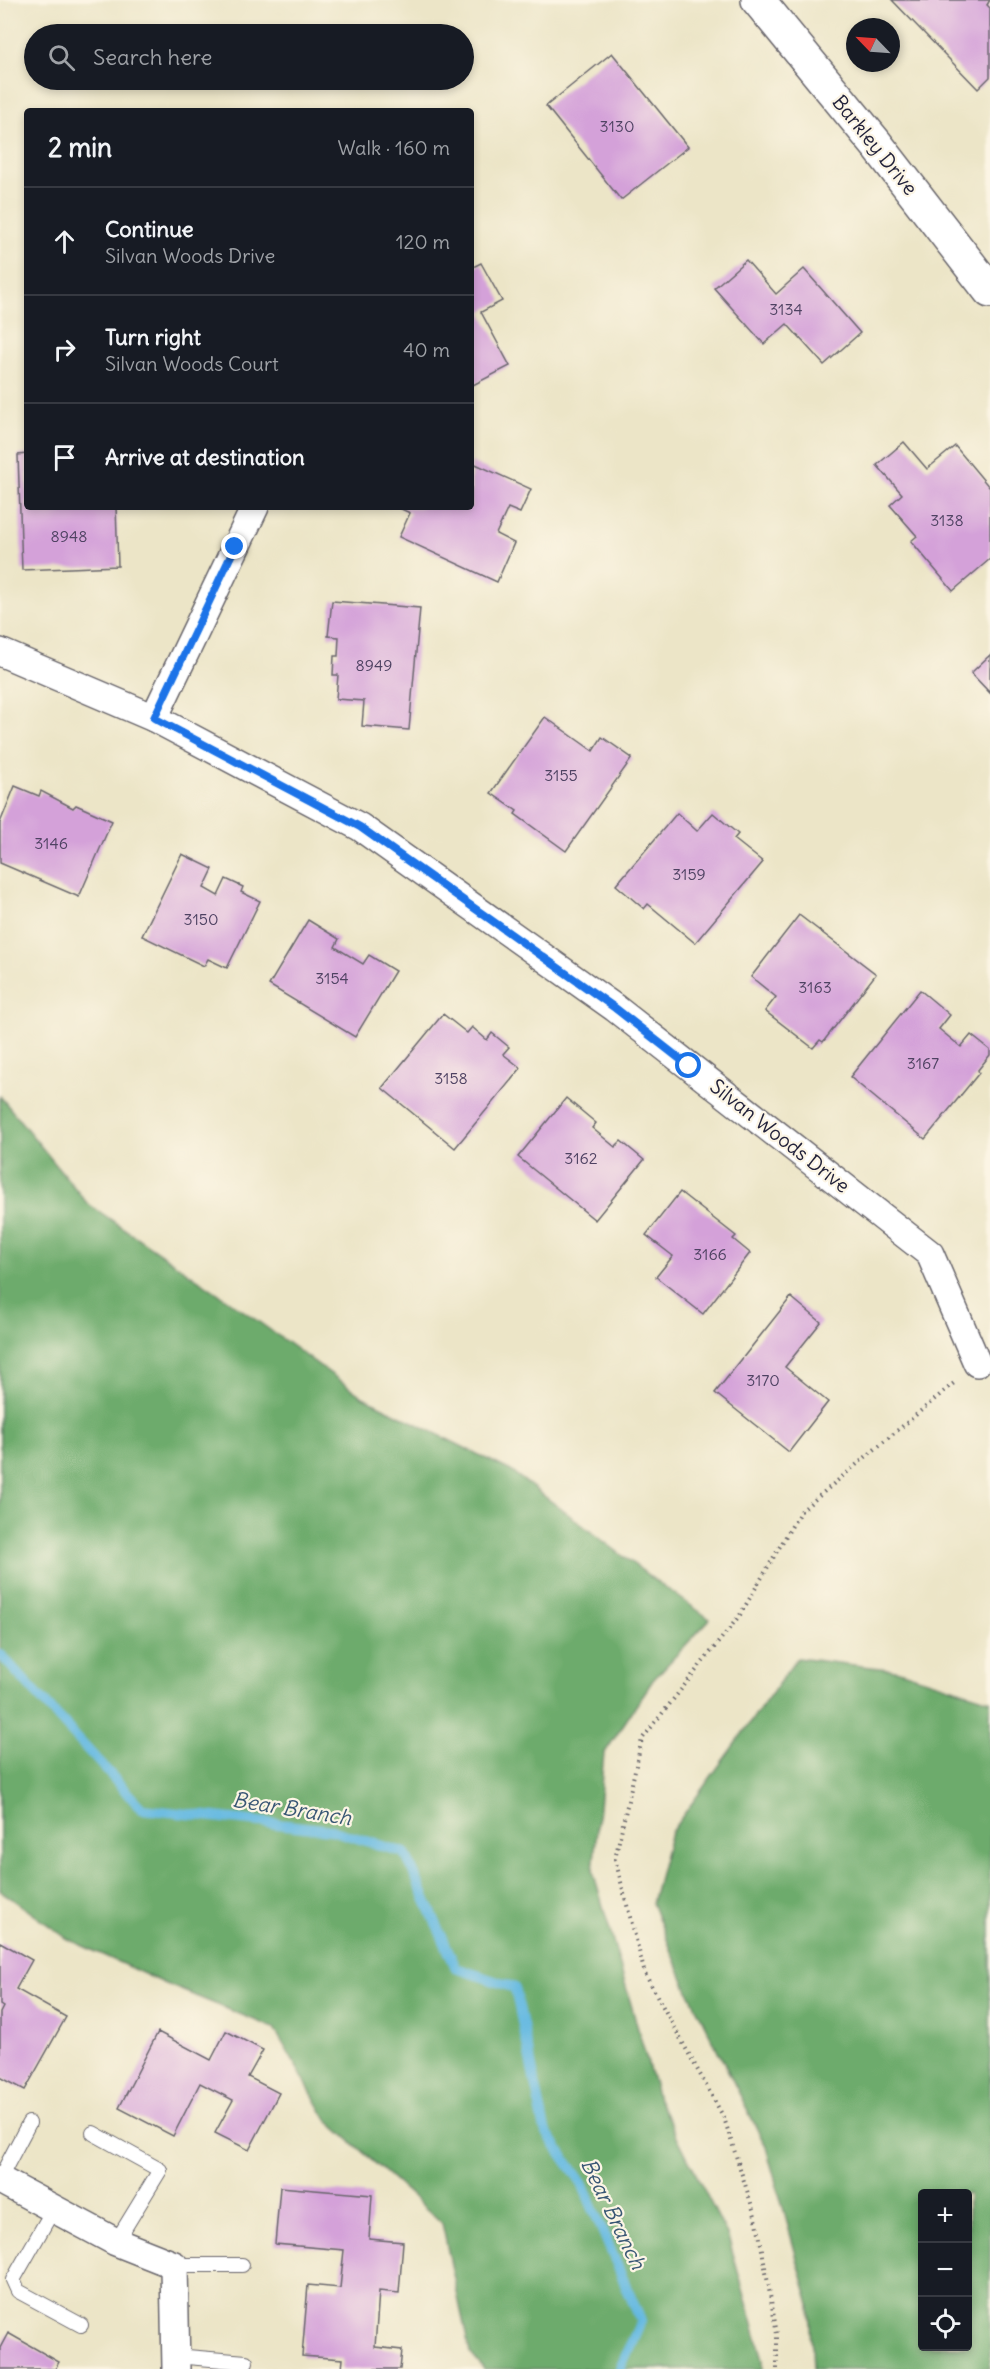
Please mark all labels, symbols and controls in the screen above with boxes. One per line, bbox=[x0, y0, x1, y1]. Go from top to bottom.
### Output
north arrow bbox=[846, 18, 900, 72]
search box bbox=[24, 24, 474, 90]
icon: search bbox=[45, 41, 78, 74]
text: Search here bbox=[93, 43, 212, 71]
street label: Barkley Drive bbox=[827, 90, 923, 200]
house number: 3130 bbox=[600, 116, 634, 136]
text: 2 min bbox=[48, 131, 112, 164]
text: Walk · 160 m bbox=[337, 135, 450, 160]
text: Continue bbox=[105, 215, 194, 243]
icon: ahead bbox=[48, 225, 81, 258]
text: 120 m bbox=[396, 229, 450, 254]
text: Silvan Woods Drive bbox=[105, 243, 275, 268]
house number: 3134 bbox=[769, 299, 803, 319]
text: Turn right bbox=[105, 323, 201, 351]
icon: right bbox=[48, 333, 81, 366]
text: 40 m bbox=[403, 337, 450, 362]
text: Silvan Woods Court bbox=[105, 351, 279, 376]
icon: arrive bbox=[48, 441, 81, 474]
text: Arrive at destination bbox=[105, 443, 305, 471]
house number: 3138 bbox=[930, 510, 964, 530]
house number: 8948 bbox=[51, 526, 87, 546]
route end bbox=[221, 533, 247, 559]
house number: 8949 bbox=[356, 655, 392, 675]
house number: 3155 bbox=[544, 765, 578, 785]
house number: 3146 bbox=[34, 833, 68, 853]
house number: 3159 bbox=[672, 864, 706, 884]
house number: 3150 bbox=[184, 909, 219, 929]
house number: 3154 bbox=[315, 968, 349, 988]
house number: 3163 bbox=[798, 977, 832, 997]
route start bbox=[675, 1052, 701, 1078]
house number: 3167 bbox=[907, 1053, 939, 1073]
house number: 3158 bbox=[434, 1068, 468, 1088]
street label: Silvan Woods Drive bbox=[706, 1073, 855, 1198]
house number: 3162 bbox=[564, 1148, 598, 1168]
house number: 3166 bbox=[693, 1244, 727, 1264]
house number: 3170 bbox=[746, 1370, 780, 1390]
water label: Bear Branch bbox=[231, 1786, 354, 1831]
water label: Bear Branch bbox=[575, 2154, 652, 2274]
map controls bbox=[918, 2189, 972, 2351]
button: + bbox=[918, 2189, 972, 2243]
button: − bbox=[918, 2243, 972, 2297]
button: locate bbox=[918, 2297, 972, 2351]

